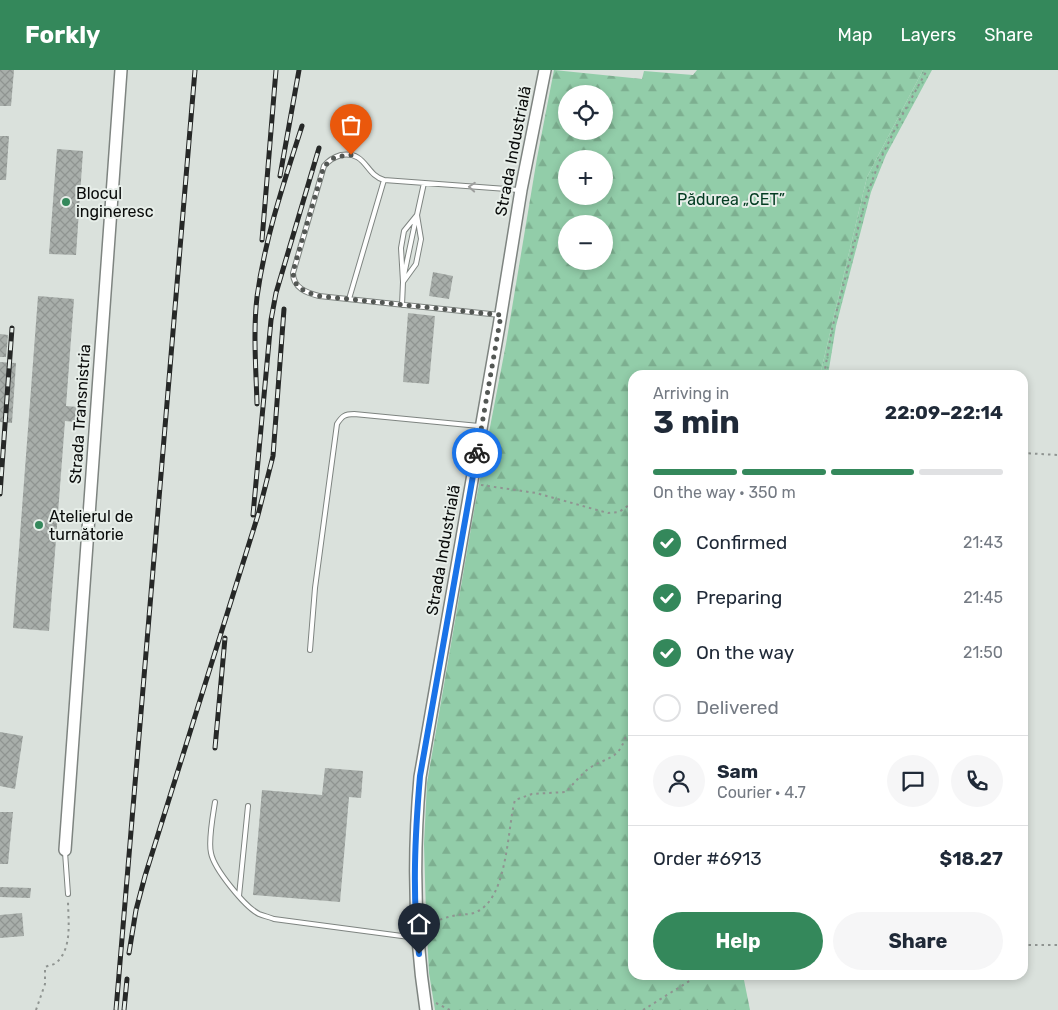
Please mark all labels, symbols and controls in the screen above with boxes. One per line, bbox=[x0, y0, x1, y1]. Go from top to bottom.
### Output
text: Forkly bbox=[25, 21, 100, 49]
text: Map bbox=[838, 24, 873, 46]
text: Layers bbox=[901, 24, 956, 46]
text: Share bbox=[984, 24, 1033, 46]
street label: Strada Industrială bbox=[491, 84, 535, 218]
map controls bbox=[558, 85, 613, 270]
button: locate bbox=[558, 85, 613, 140]
pin bbox=[330, 104, 372, 155]
icon: bag bbox=[337, 111, 365, 139]
button: + bbox=[558, 150, 613, 205]
one-way arrow bbox=[468, 181, 476, 192]
place label: Blocul ingineresc bbox=[76, 184, 154, 221]
park label: Pădurea „CET” bbox=[677, 190, 785, 209]
marker: Blocul ingineresc bbox=[60, 196, 72, 208]
button: − bbox=[558, 215, 613, 270]
street label: Strada Transnistria bbox=[66, 343, 94, 485]
text: Arriving in bbox=[653, 384, 729, 403]
text: 22:09–22:14 bbox=[885, 401, 1003, 424]
text: 3 min bbox=[653, 403, 740, 441]
courier bbox=[452, 428, 502, 478]
icon: bike bbox=[463, 439, 491, 467]
street label: Strada Industrială bbox=[422, 483, 464, 617]
text: On the way · 350 m bbox=[653, 483, 796, 502]
place label: Atelierul de turnătorie bbox=[49, 507, 133, 544]
marker: Atelierul de turnătorie bbox=[33, 519, 45, 531]
icon: check bbox=[653, 529, 681, 557]
text: Confirmed bbox=[696, 531, 787, 554]
text: 21:43 bbox=[963, 533, 1003, 552]
icon: check bbox=[653, 584, 681, 612]
text: Preparing bbox=[696, 586, 782, 609]
text: 21:45 bbox=[963, 588, 1003, 607]
icon: check bbox=[653, 639, 681, 667]
text: On the way bbox=[696, 641, 794, 664]
text: 21:50 bbox=[963, 643, 1003, 662]
text: Delivered bbox=[696, 696, 779, 719]
button: person bbox=[653, 755, 705, 807]
button: chat bbox=[887, 755, 939, 807]
button: phone bbox=[951, 755, 1003, 807]
text: Sam bbox=[717, 760, 758, 783]
text: Courier · 4.7 bbox=[717, 783, 806, 802]
text: Order #6913 bbox=[653, 847, 762, 870]
text: $18.27 bbox=[939, 847, 1003, 870]
pin bbox=[398, 903, 440, 954]
icon: home bbox=[405, 910, 433, 938]
button: Help bbox=[653, 912, 823, 970]
button: Share bbox=[833, 912, 1003, 970]

